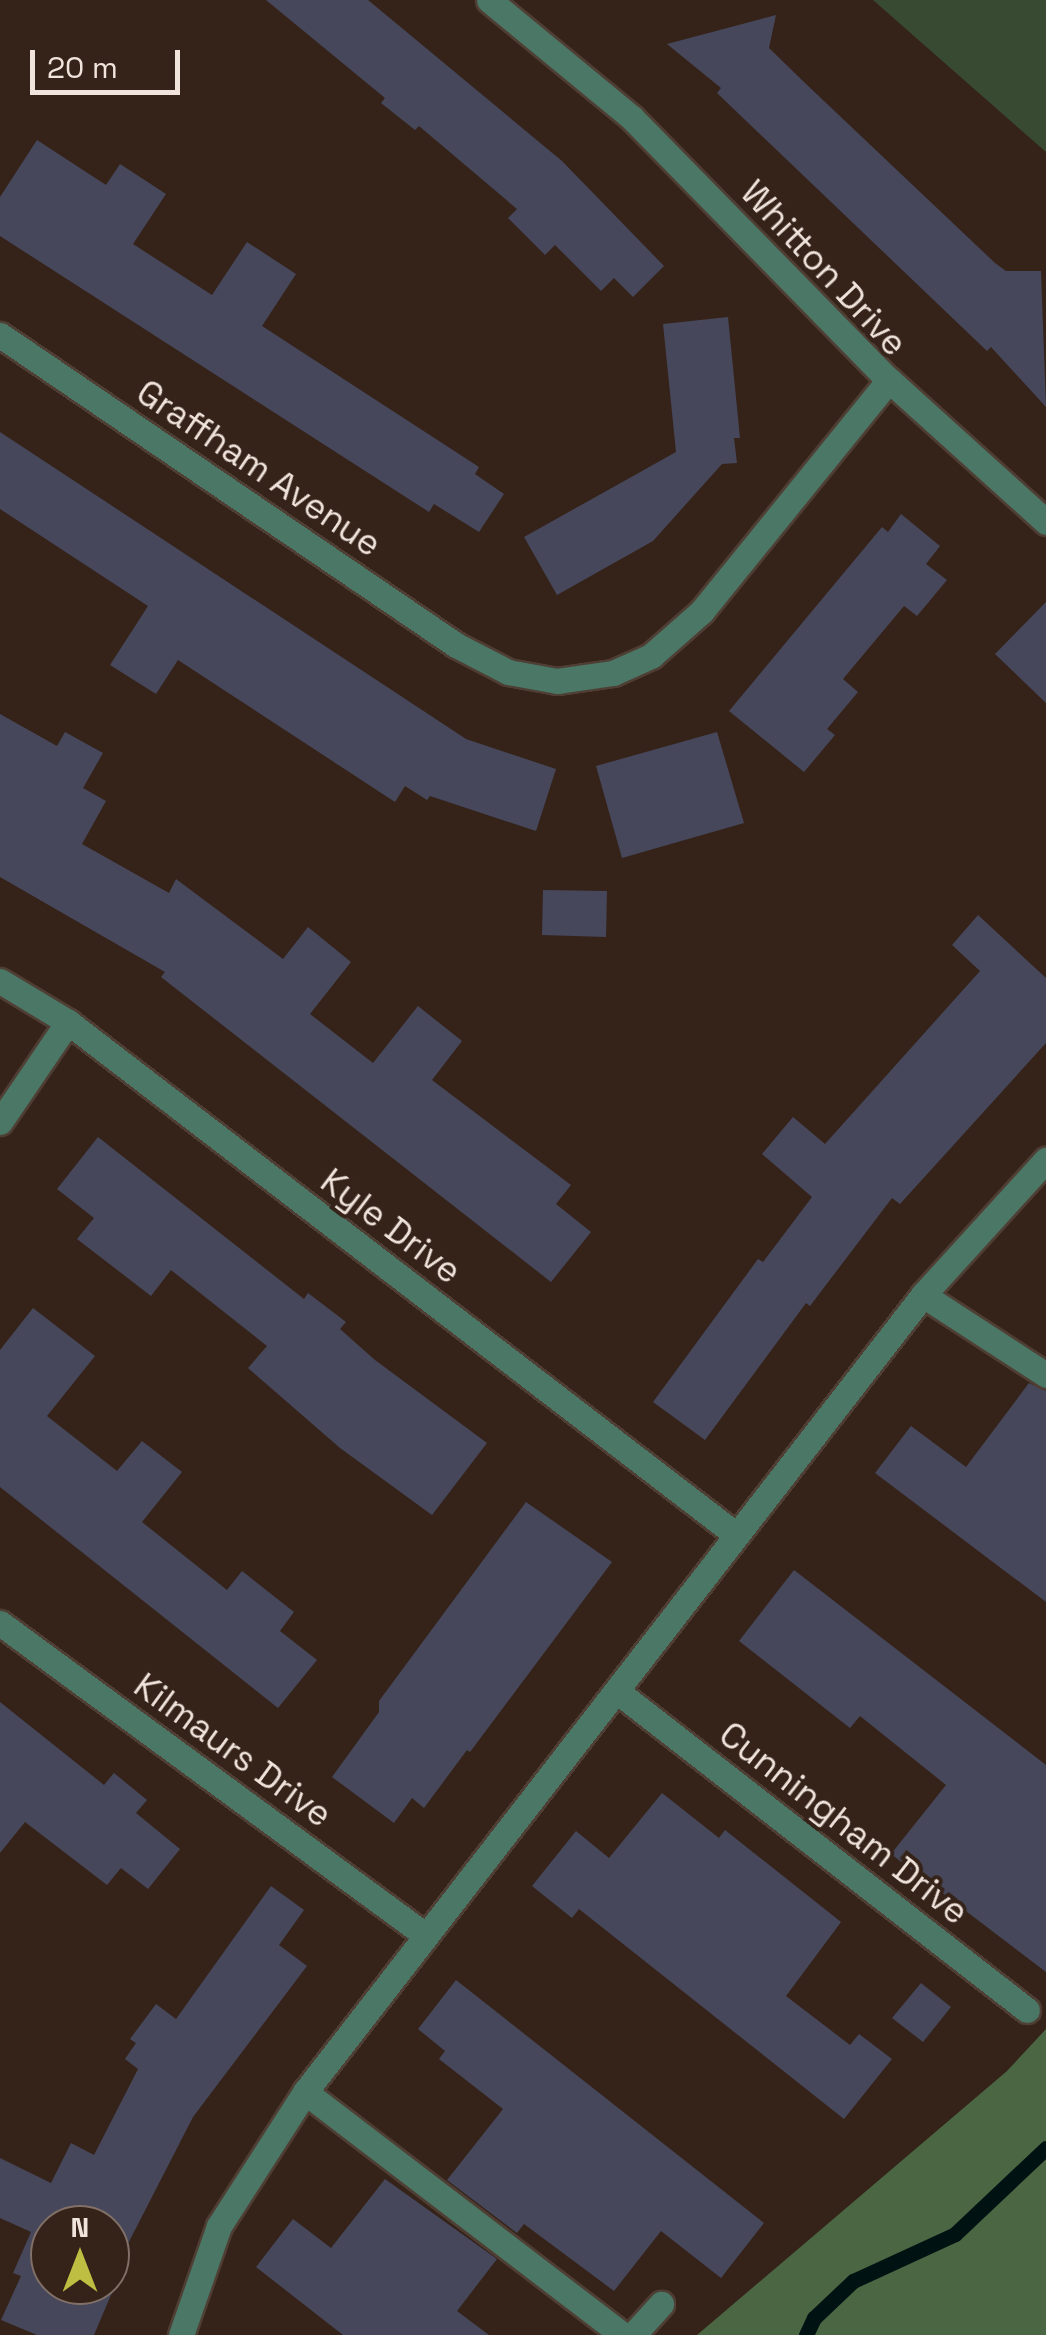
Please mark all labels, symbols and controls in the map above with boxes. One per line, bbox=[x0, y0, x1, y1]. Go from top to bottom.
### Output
scale bar bbox=[35, 30, 185, 92]
text: 20 m bbox=[47, 48, 118, 87]
street label: Whitton Drive bbox=[732, 172, 916, 364]
street label: Graffham Avenue bbox=[129, 371, 389, 565]
street label: Kyle Drive bbox=[313, 1160, 469, 1292]
street label: Kilmaurs Drive bbox=[126, 1664, 340, 1836]
street label: Cunningham Drive bbox=[711, 1713, 977, 1933]
north arrow bbox=[30, 2205, 130, 2305]
text: N bbox=[71, 2209, 89, 2245]

